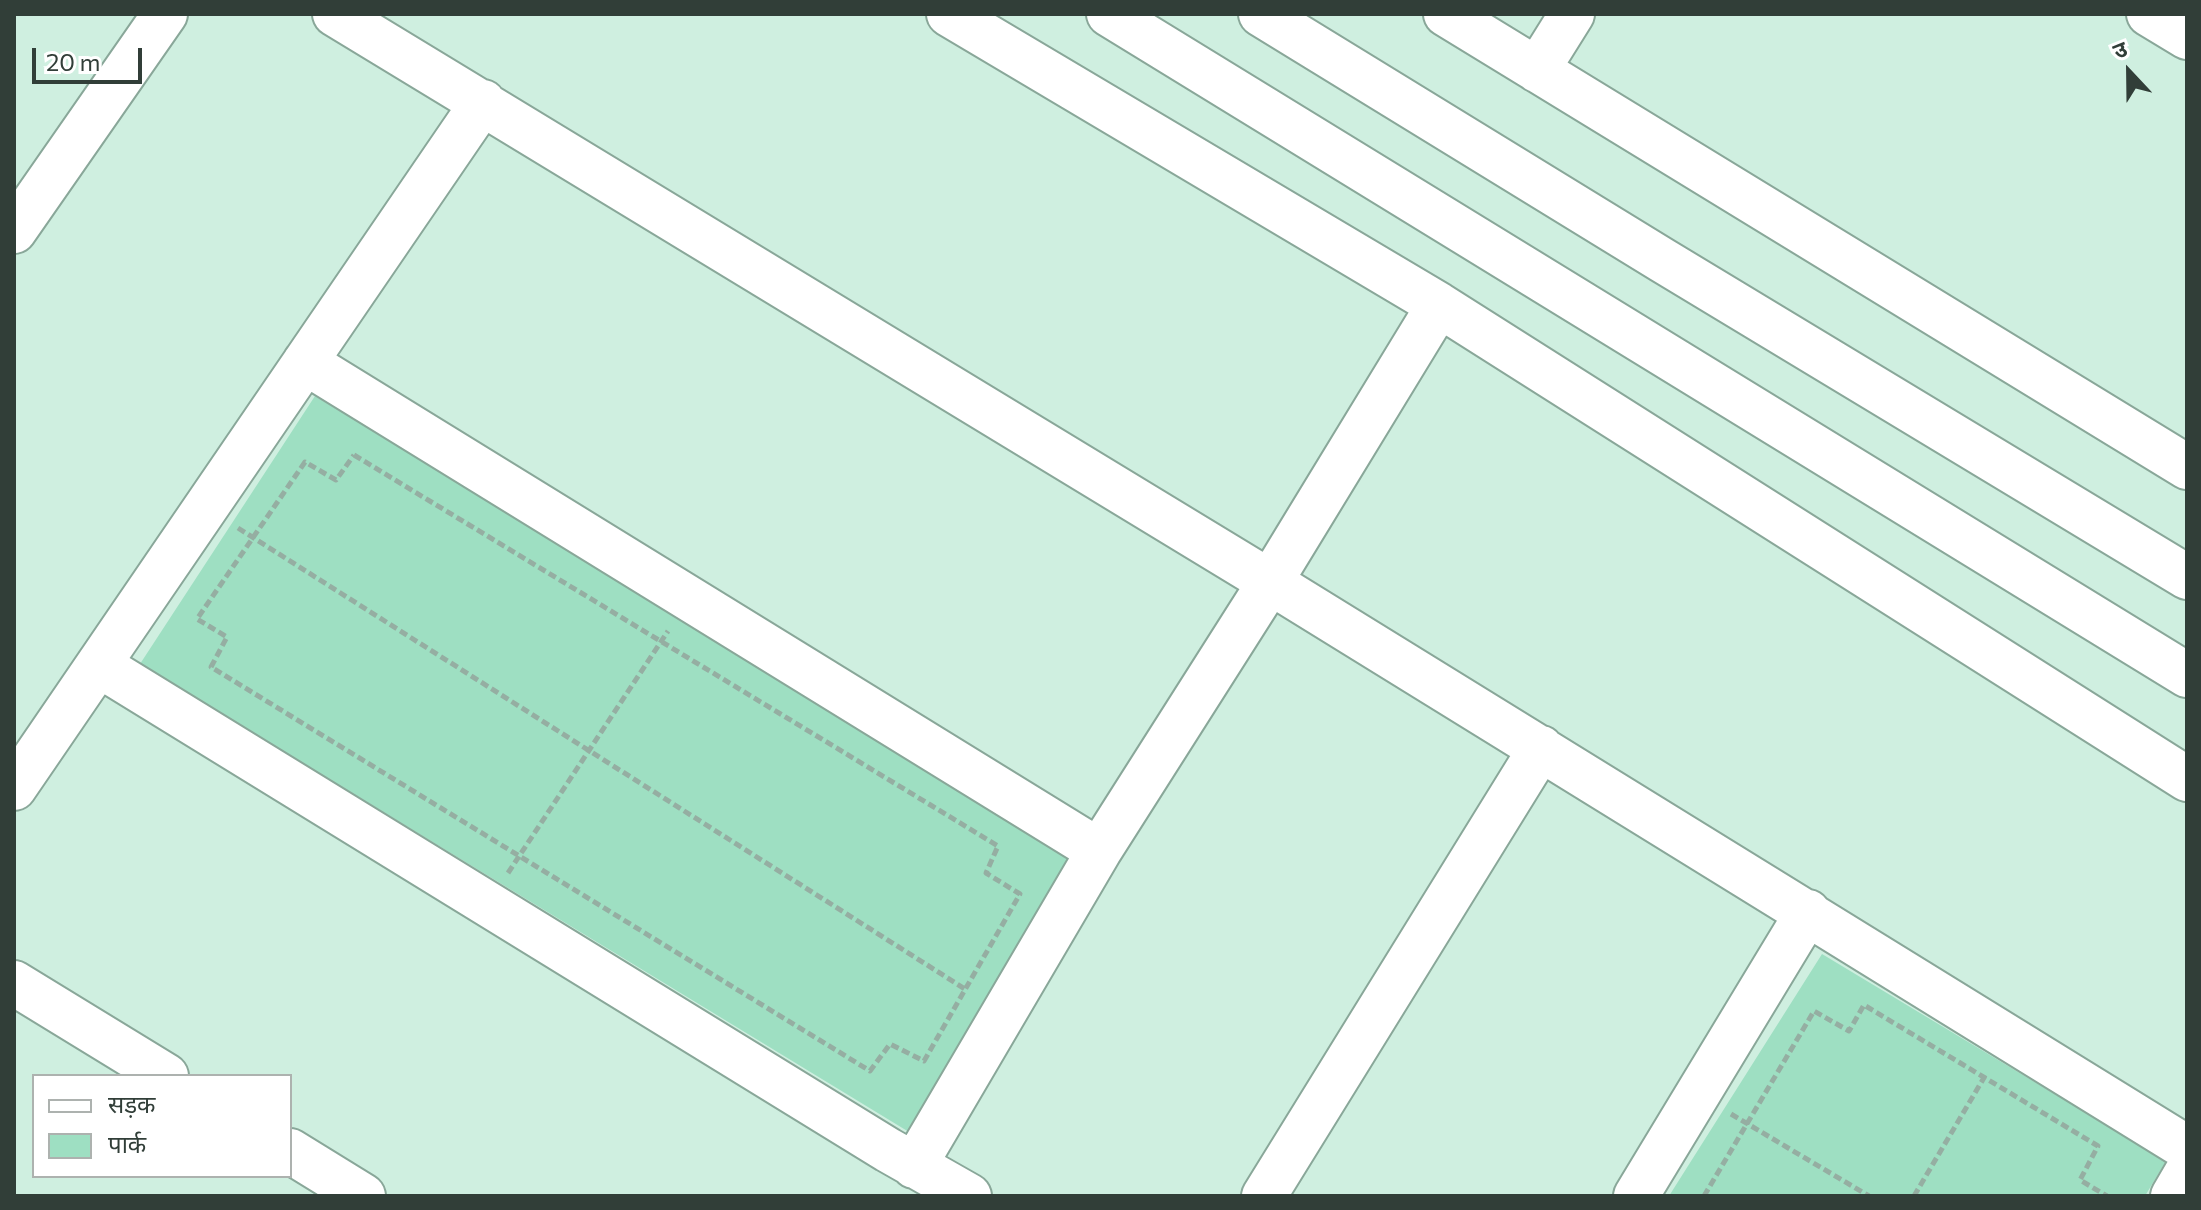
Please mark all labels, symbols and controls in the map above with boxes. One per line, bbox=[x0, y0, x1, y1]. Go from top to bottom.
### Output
scale bar bbox=[36, 32, 146, 82]
north arrow bbox=[2089, 32, 2169, 112]
text: उ bbox=[2109, 34, 2131, 64]
text: 20 m bbox=[46, 47, 100, 76]
legend bbox=[32, 1074, 292, 1178]
text: सड़क bbox=[108, 1089, 156, 1118]
text: पार्क bbox=[108, 1129, 146, 1158]

